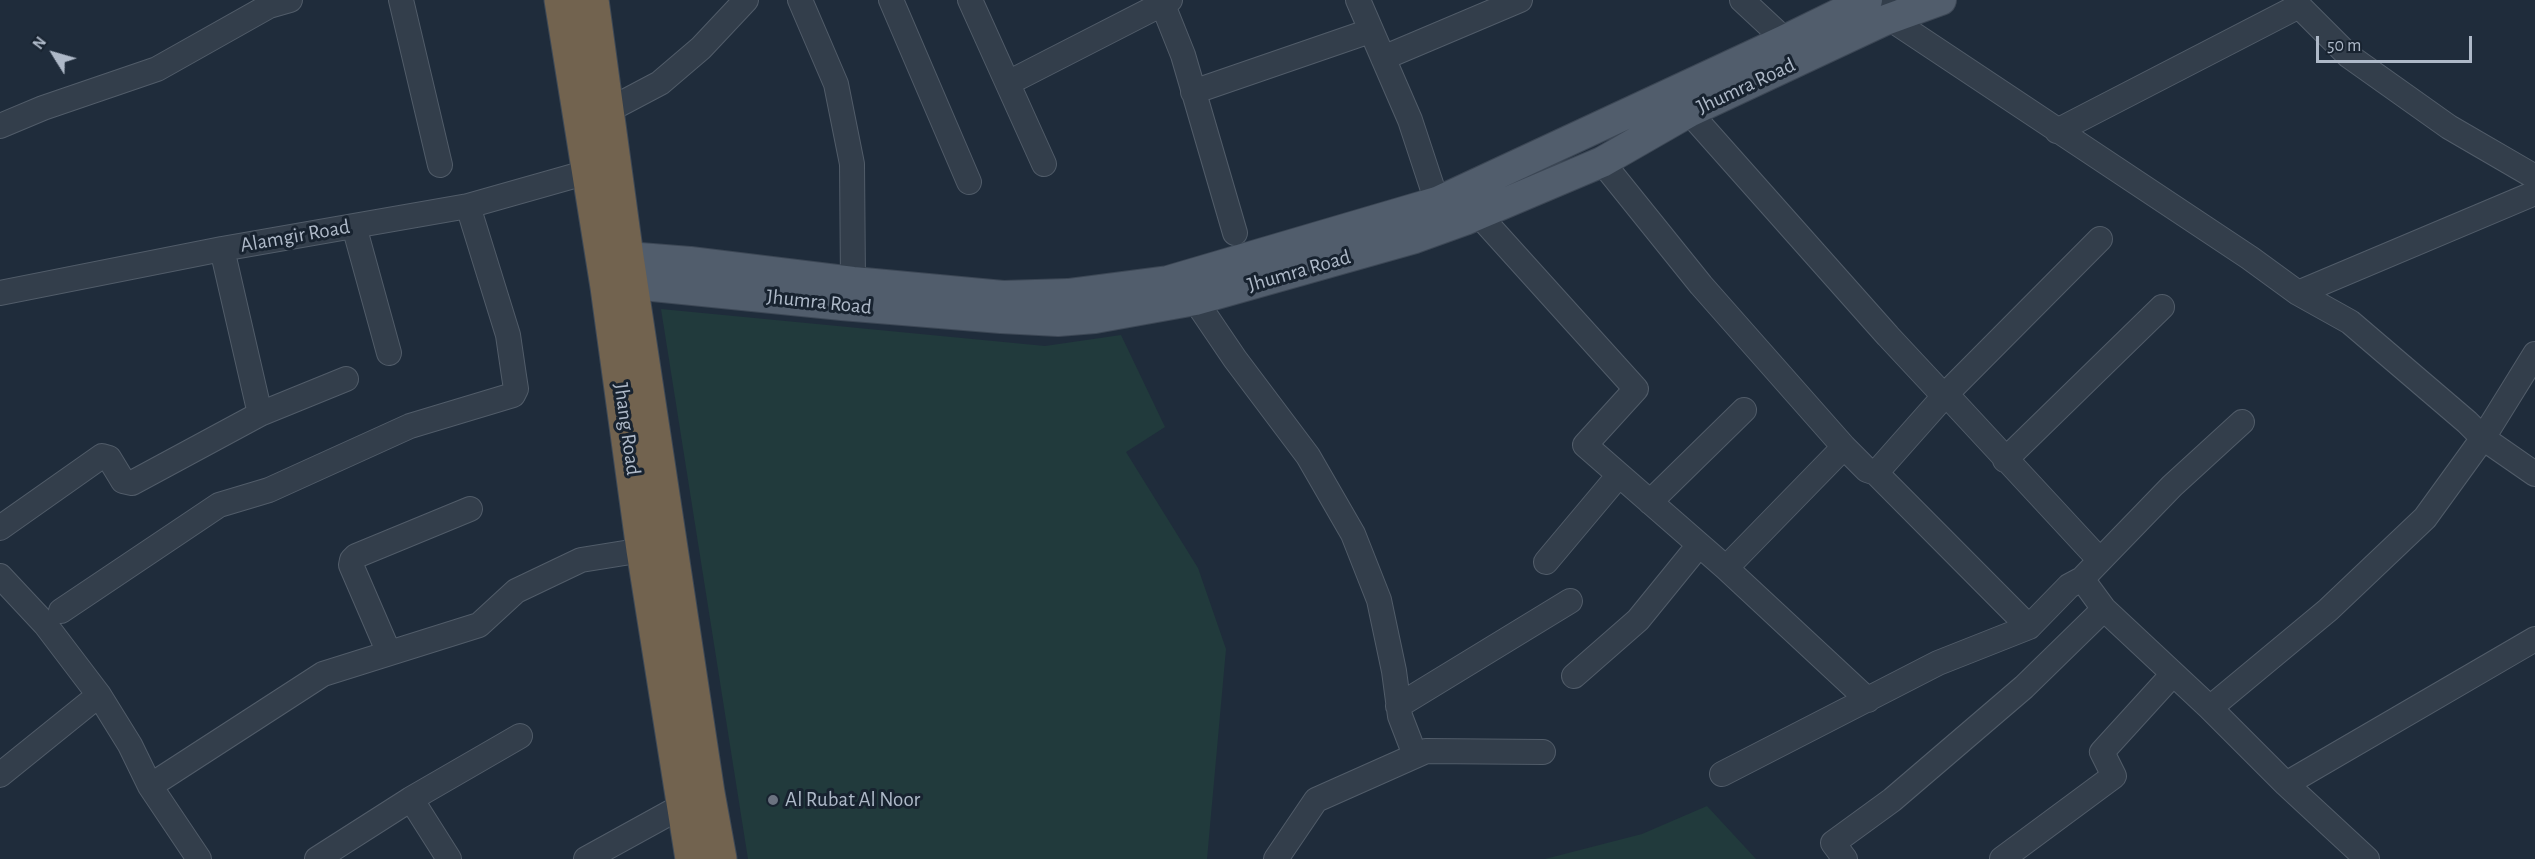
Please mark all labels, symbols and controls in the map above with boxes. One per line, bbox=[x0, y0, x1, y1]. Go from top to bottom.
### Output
north arrow bbox=[24, 24, 84, 84]
scale bar bbox=[2319, 24, 2475, 62]
text: N bbox=[30, 34, 49, 52]
text: 50 m bbox=[2327, 37, 2361, 55]
street label: Jhumra Road bbox=[1693, 52, 1799, 120]
street label: Alamgir Road bbox=[238, 214, 352, 258]
street label: Jhumra Road bbox=[1245, 244, 1353, 298]
street label: Jhumra Road bbox=[765, 284, 873, 320]
street label: Jhang Road bbox=[608, 381, 646, 477]
place label: Al Rubat Al Noor bbox=[785, 787, 920, 813]
marker: Al Rubat Al Noor bbox=[766, 793, 780, 807]

